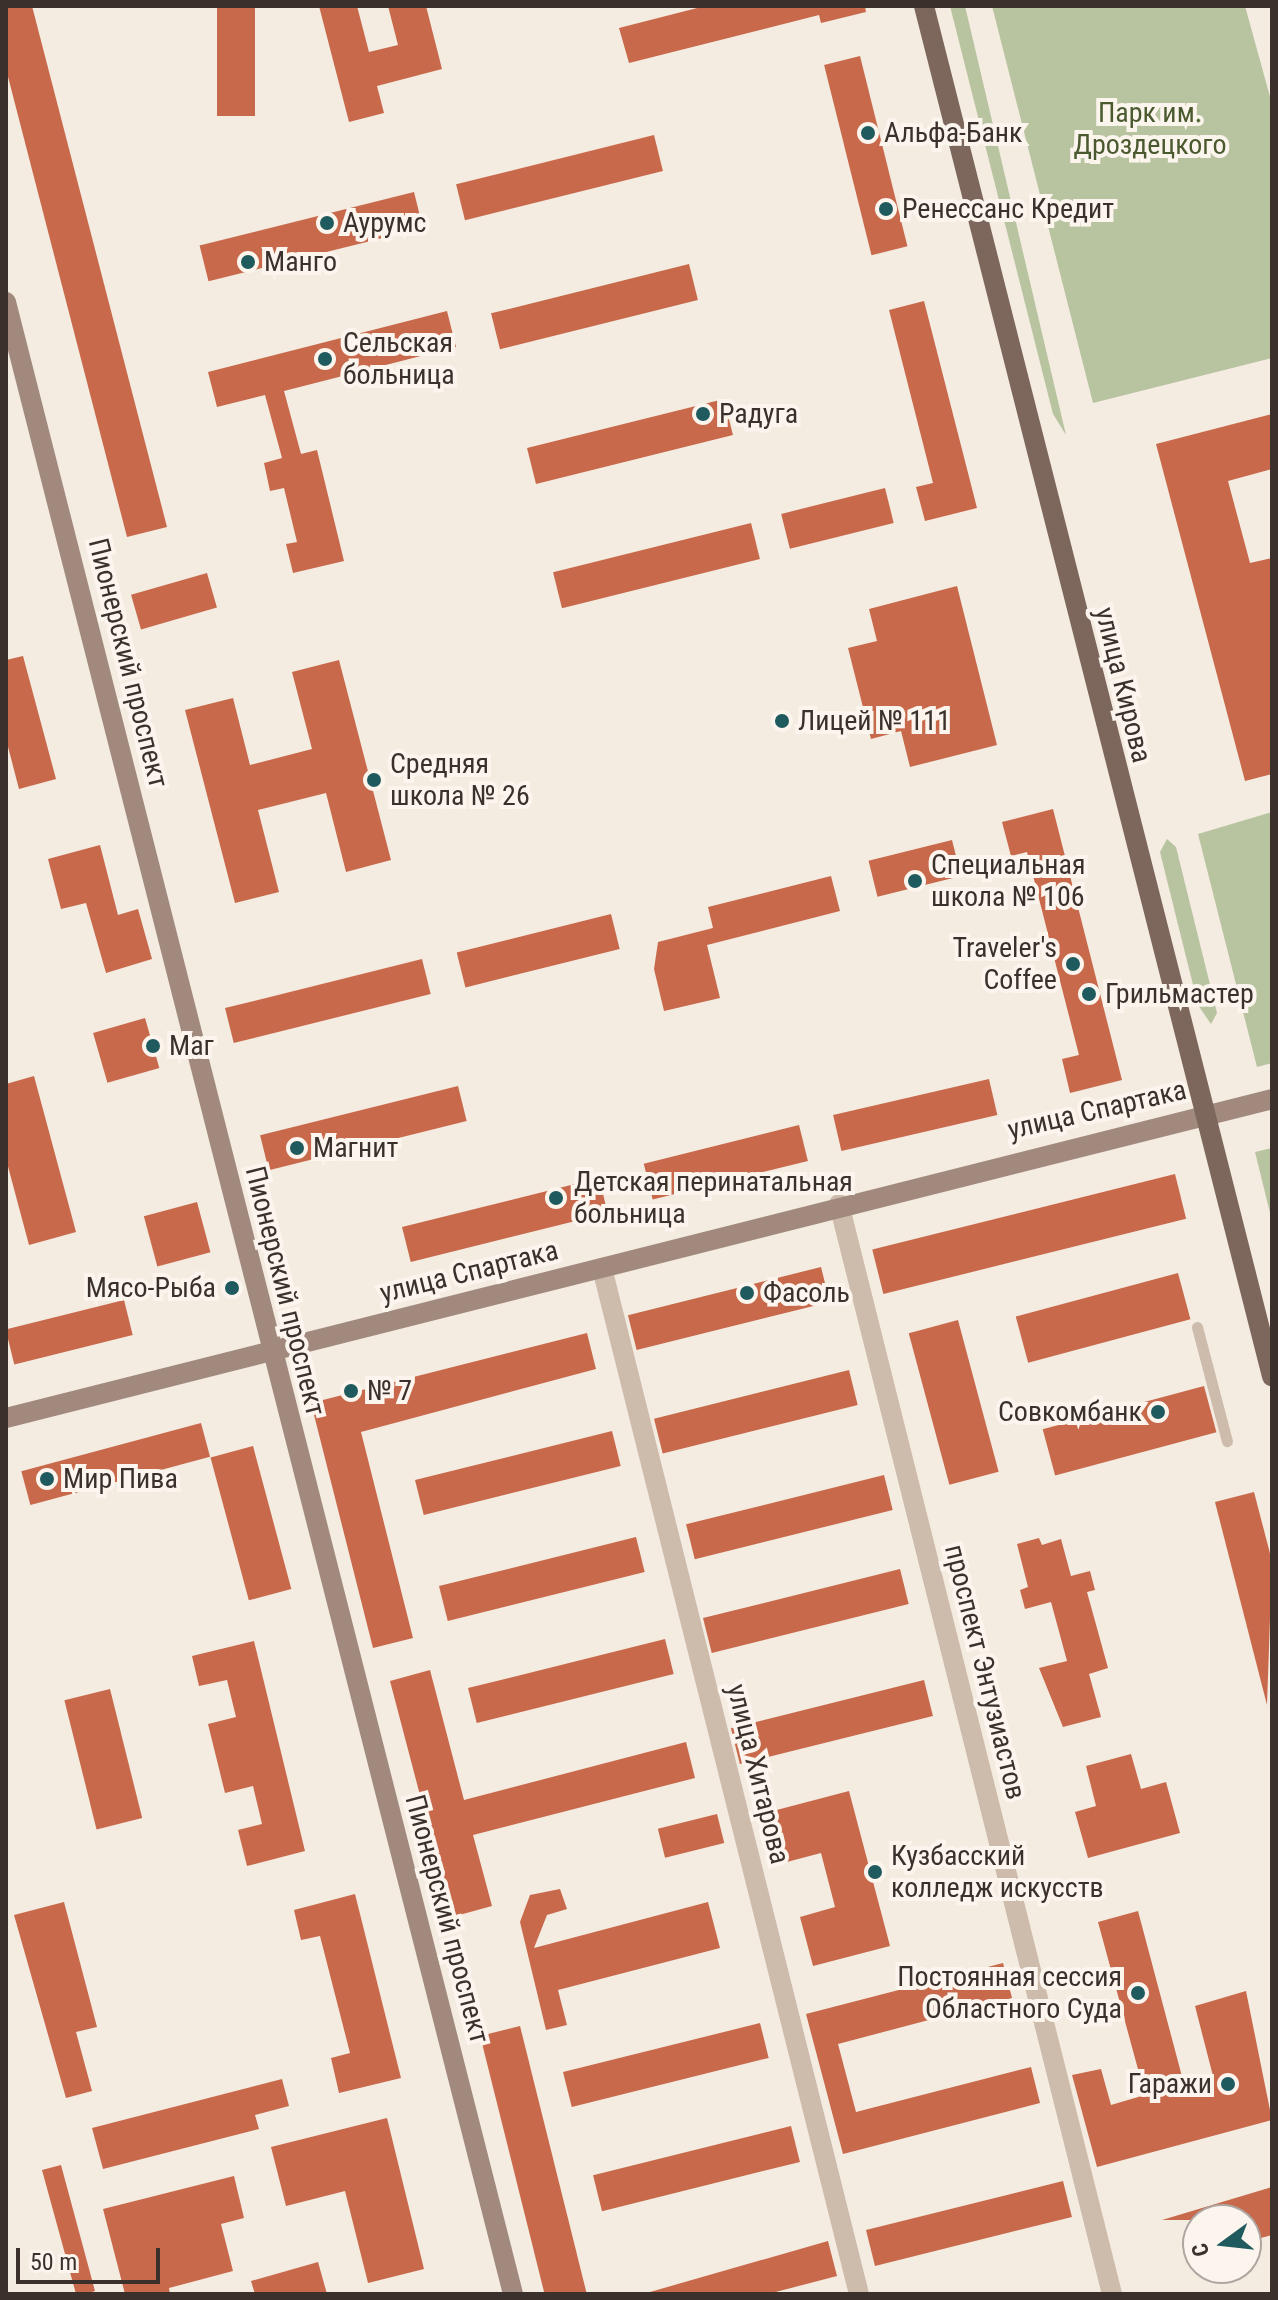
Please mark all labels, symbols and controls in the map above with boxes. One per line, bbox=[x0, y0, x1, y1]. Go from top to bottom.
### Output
park label: Парк им. Дроздецкого bbox=[1073, 96, 1227, 162]
place label: Альфа-Банк bbox=[884, 116, 1023, 150]
marker: Альфа-Банк bbox=[859, 124, 877, 142]
place label: Ренессанс Кредит bbox=[902, 192, 1114, 226]
marker: Ренессанс Кредит bbox=[877, 200, 895, 218]
place label: Аурумс bbox=[343, 206, 426, 240]
marker: Аурумс bbox=[318, 214, 336, 232]
place label: Манго bbox=[264, 245, 337, 279]
marker: Манго bbox=[239, 253, 257, 271]
place label: Сельская больница bbox=[343, 326, 455, 392]
marker: Сельская больница bbox=[314, 348, 336, 370]
place label: Радуга bbox=[719, 397, 798, 431]
marker: Радуга bbox=[694, 405, 712, 423]
street label: Пионерский проспект bbox=[81, 535, 175, 791]
street label: улица Кирова bbox=[1087, 604, 1159, 766]
place label: Лицей № 111 bbox=[798, 704, 951, 738]
marker: Лицей № 111 bbox=[773, 712, 791, 730]
place label: Средняя школа № 26 bbox=[390, 747, 530, 813]
marker: Средняя школа № 26 bbox=[365, 771, 383, 789]
place label: Специальная школа № 106 bbox=[931, 848, 1085, 914]
marker: Специальная школа № 106 bbox=[906, 872, 924, 890]
place label: Traveler's Coffee bbox=[952, 931, 1057, 997]
marker: Traveler's Coffee bbox=[1064, 955, 1082, 973]
place label: Грильмастер bbox=[1105, 977, 1254, 1011]
marker: Грильмастер bbox=[1080, 985, 1098, 1003]
place label: Маг bbox=[169, 1029, 214, 1063]
marker: Маг bbox=[144, 1037, 162, 1055]
street label: улица Спартака bbox=[1004, 1073, 1190, 1147]
place label: Магнит bbox=[313, 1131, 398, 1165]
marker: Магнит bbox=[288, 1139, 306, 1157]
street label: Пионерский проспект bbox=[238, 1163, 332, 1419]
place label: Детская перинатальная больница bbox=[574, 1165, 853, 1231]
marker: Детская перинатальная больница bbox=[545, 1187, 567, 1209]
street label: улица Спартака bbox=[376, 1234, 562, 1310]
place label: Мясо-Рыба bbox=[86, 1271, 216, 1305]
place label: Фасоль bbox=[763, 1276, 850, 1310]
marker: Мясо-Рыба bbox=[223, 1279, 241, 1297]
marker: Фасоль bbox=[738, 1284, 756, 1302]
place label: № 7 bbox=[367, 1374, 412, 1408]
marker: № 7 bbox=[342, 1382, 360, 1400]
place label: Совкомбанк bbox=[998, 1395, 1142, 1429]
marker: Совкомбанк bbox=[1149, 1403, 1167, 1421]
place label: Мир Пива bbox=[63, 1462, 178, 1496]
marker: Мир Пива bbox=[38, 1470, 56, 1488]
street label: проспект Энтузиастов bbox=[937, 1541, 1033, 1803]
street label: улица Хитарова bbox=[719, 1681, 797, 1867]
street label: Пионерский проспект bbox=[398, 1791, 496, 2047]
place label: Кузбасский колледж искусств bbox=[891, 1839, 1104, 1905]
marker: Кузбасский колледж искусств bbox=[866, 1863, 884, 1881]
place label: Постоянная сессия Областного Суда bbox=[897, 1960, 1122, 2026]
marker: Постоянная сессия Областного Суда bbox=[1129, 1984, 1147, 2002]
place label: Гаражи bbox=[1128, 2067, 1212, 2101]
marker: Гаражи bbox=[1219, 2075, 1237, 2093]
north arrow bbox=[1182, 2204, 1262, 2284]
scale bar bbox=[20, 2232, 164, 2282]
text: С bbox=[1187, 2241, 1214, 2259]
text: 50 m bbox=[30, 2248, 77, 2276]

